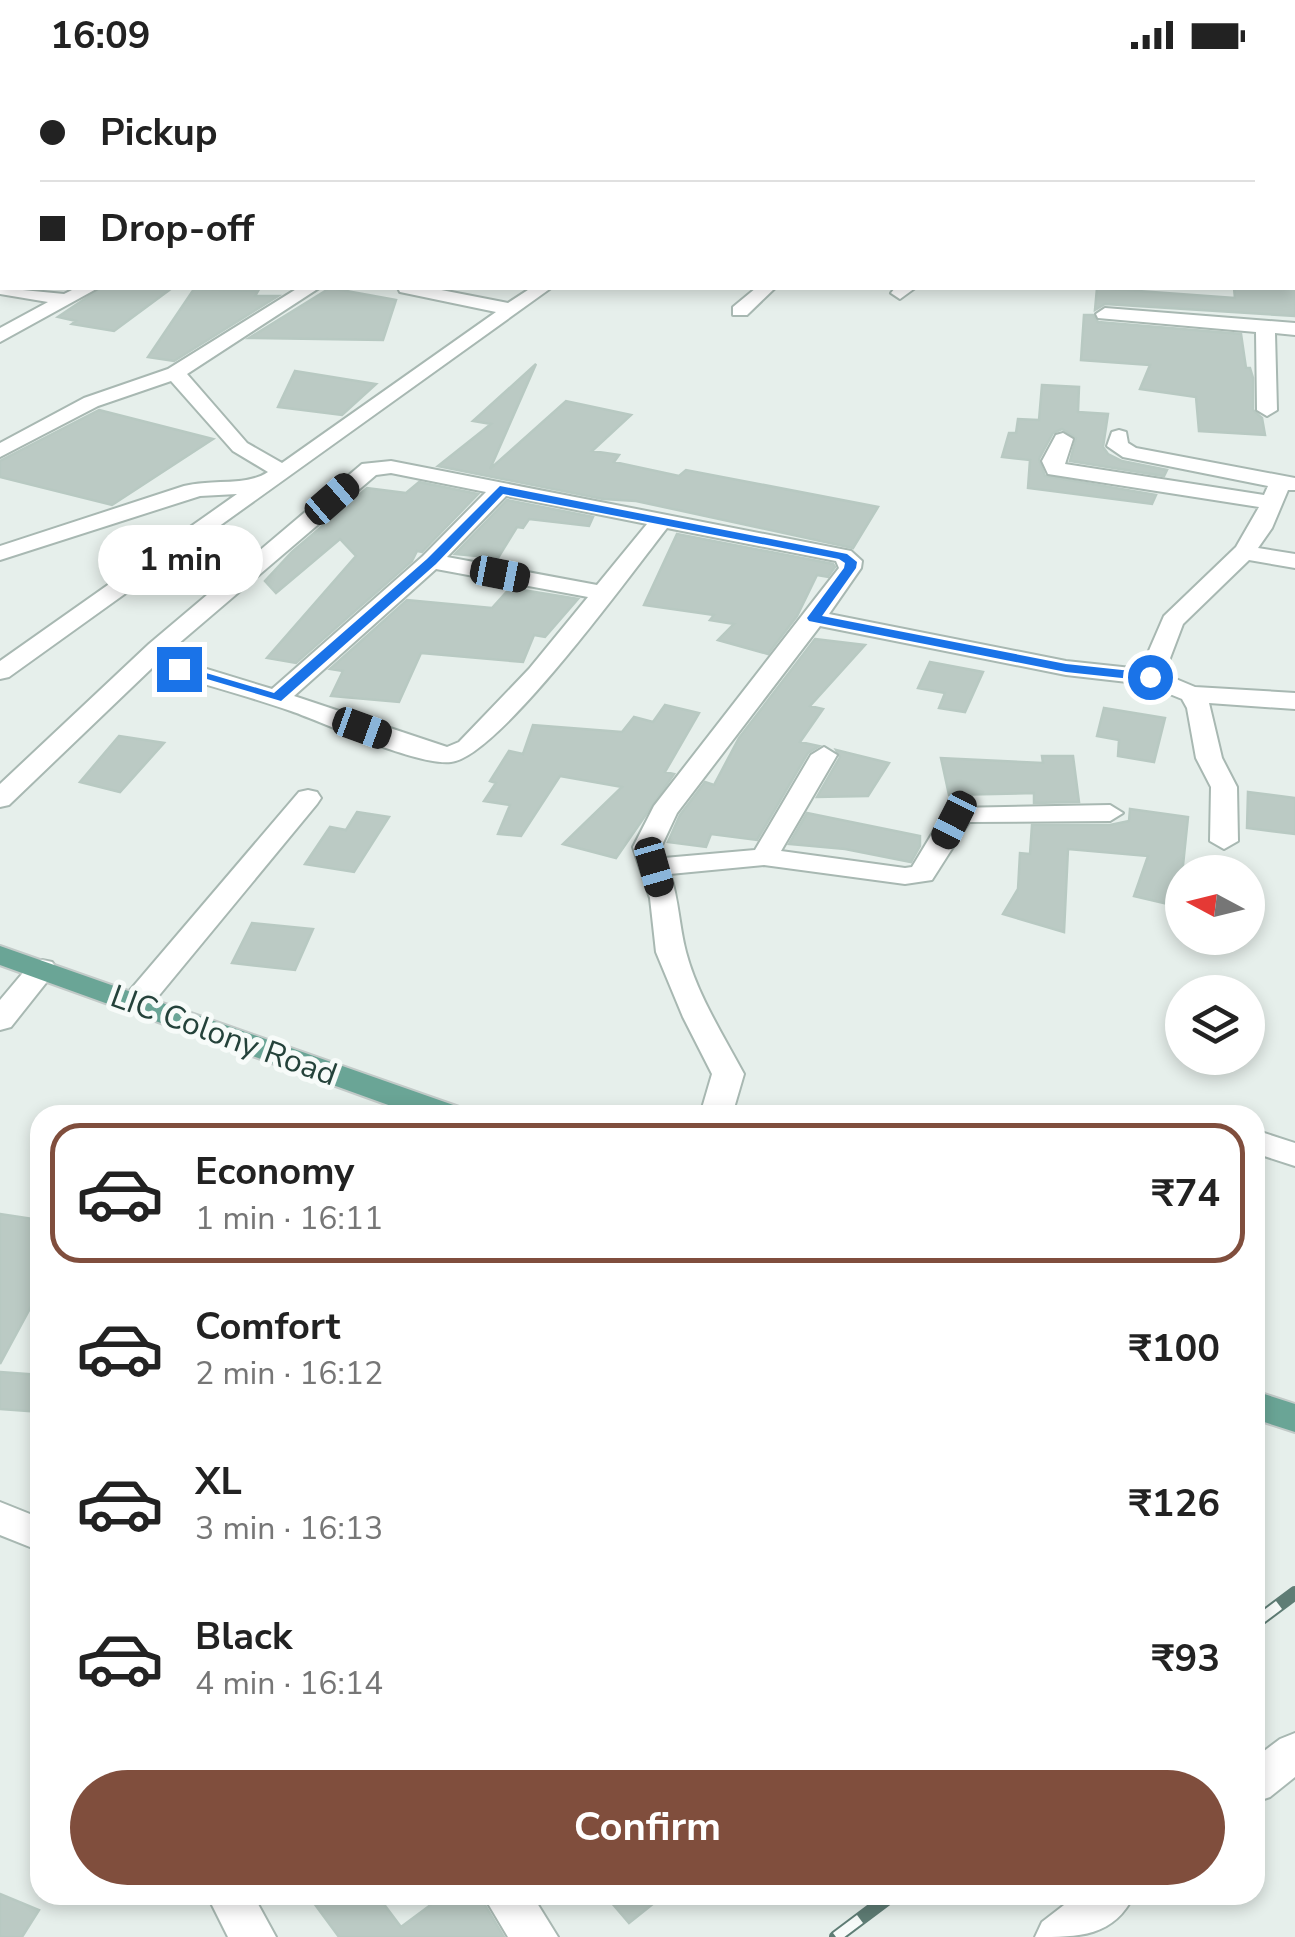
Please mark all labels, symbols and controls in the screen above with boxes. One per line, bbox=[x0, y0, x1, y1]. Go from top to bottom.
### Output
text: 16:09 bbox=[50, 10, 151, 61]
text: Pickup bbox=[100, 107, 218, 158]
text: Drop-off bbox=[100, 203, 254, 254]
car bbox=[300, 468, 364, 530]
callout: 1 min bbox=[96, 524, 262, 594]
text: 1 min bbox=[139, 538, 222, 581]
car bbox=[468, 554, 532, 594]
route end bbox=[157, 647, 202, 692]
route start bbox=[1128, 655, 1173, 700]
car bbox=[329, 704, 395, 752]
car bbox=[927, 786, 981, 854]
car bbox=[631, 834, 677, 900]
north arrow bbox=[1165, 855, 1265, 955]
map controls bbox=[1165, 855, 1265, 1075]
street label: LIC Colony Road bbox=[105, 975, 343, 1096]
button: layers bbox=[1165, 975, 1265, 1075]
text: Economy bbox=[195, 1146, 354, 1197]
icon: car bbox=[75, 1148, 165, 1238]
text: ₹74 bbox=[1152, 1168, 1220, 1219]
text: 1 min · 16:11 bbox=[195, 1197, 383, 1240]
text: Comfort bbox=[195, 1301, 340, 1352]
icon: car bbox=[75, 1303, 165, 1393]
text: ₹100 bbox=[1129, 1323, 1220, 1374]
text: 2 min · 16:12 bbox=[195, 1352, 383, 1395]
text: XL bbox=[195, 1456, 242, 1507]
icon: car bbox=[75, 1458, 165, 1548]
text: ₹126 bbox=[1129, 1478, 1220, 1529]
text: 3 min · 16:13 bbox=[195, 1507, 383, 1550]
text: Black bbox=[195, 1611, 292, 1662]
icon: car bbox=[75, 1613, 165, 1703]
text: ₹93 bbox=[1152, 1633, 1220, 1684]
text: 4 min · 16:14 bbox=[195, 1662, 383, 1705]
button: Confirm bbox=[70, 1770, 1225, 1885]

